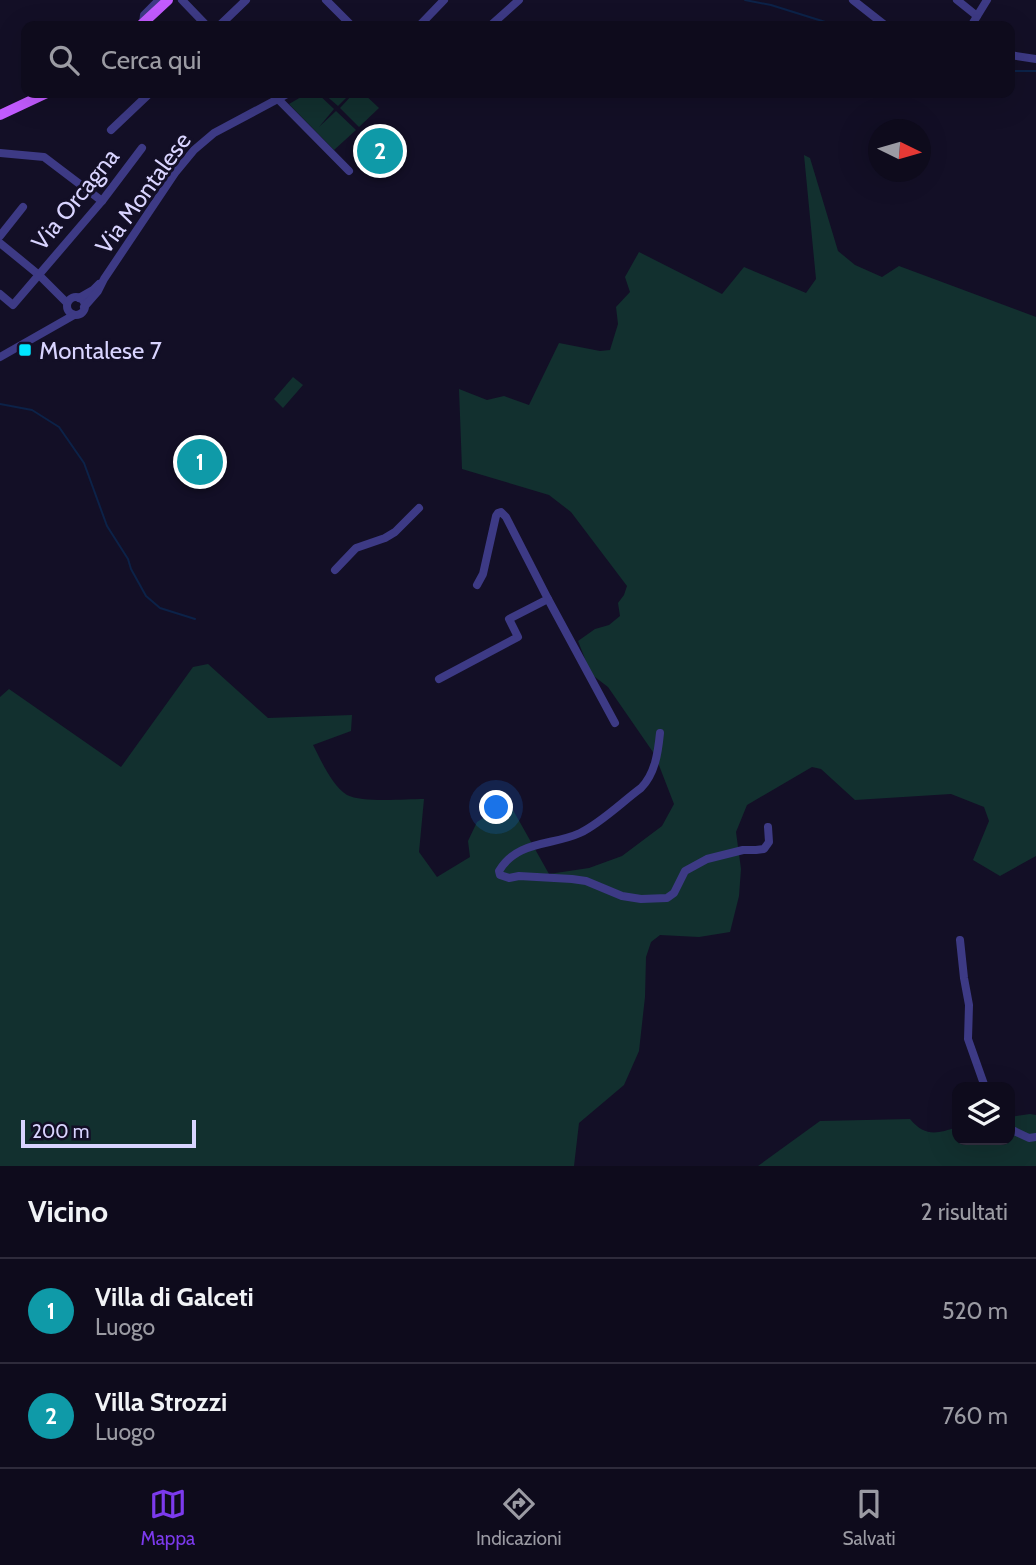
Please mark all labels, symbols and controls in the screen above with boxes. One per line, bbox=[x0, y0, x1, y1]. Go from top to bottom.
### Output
search box bbox=[21, 21, 1015, 98]
icon: search bbox=[45, 41, 83, 79]
text: Cerca qui bbox=[101, 44, 202, 76]
north arrow bbox=[868, 119, 931, 182]
pin: 2 bbox=[357, 125, 403, 177]
street label: Via Montalese bbox=[89, 127, 197, 259]
street label: Via Orcagna bbox=[25, 142, 125, 256]
place label: Montalese 7 bbox=[39, 336, 162, 365]
marker: Montalese 7 bbox=[17, 342, 33, 358]
pin: 1 bbox=[177, 436, 223, 488]
your location bbox=[479, 790, 513, 824]
map controls bbox=[952, 1082, 1015, 1145]
button: layers bbox=[952, 1082, 1015, 1145]
scale bar bbox=[21, 1117, 196, 1149]
text: 200 m bbox=[32, 1120, 89, 1143]
text: Vicino bbox=[28, 1193, 108, 1230]
text: 2 risultati bbox=[921, 1198, 1008, 1226]
text: Villa di Galceti bbox=[95, 1281, 254, 1313]
text: 1 bbox=[47, 1297, 55, 1325]
text: 520 m bbox=[942, 1297, 1008, 1325]
text: Luogo bbox=[95, 1313, 155, 1341]
text: Villa Strozzi bbox=[95, 1386, 227, 1418]
text: 2 bbox=[45, 1402, 57, 1430]
text: 760 m bbox=[943, 1402, 1008, 1430]
text: Luogo bbox=[95, 1418, 155, 1446]
tab: Mappa bbox=[140, 1485, 195, 1550]
tab: Indicazioni bbox=[476, 1485, 562, 1550]
tab: Salvati bbox=[842, 1485, 896, 1550]

